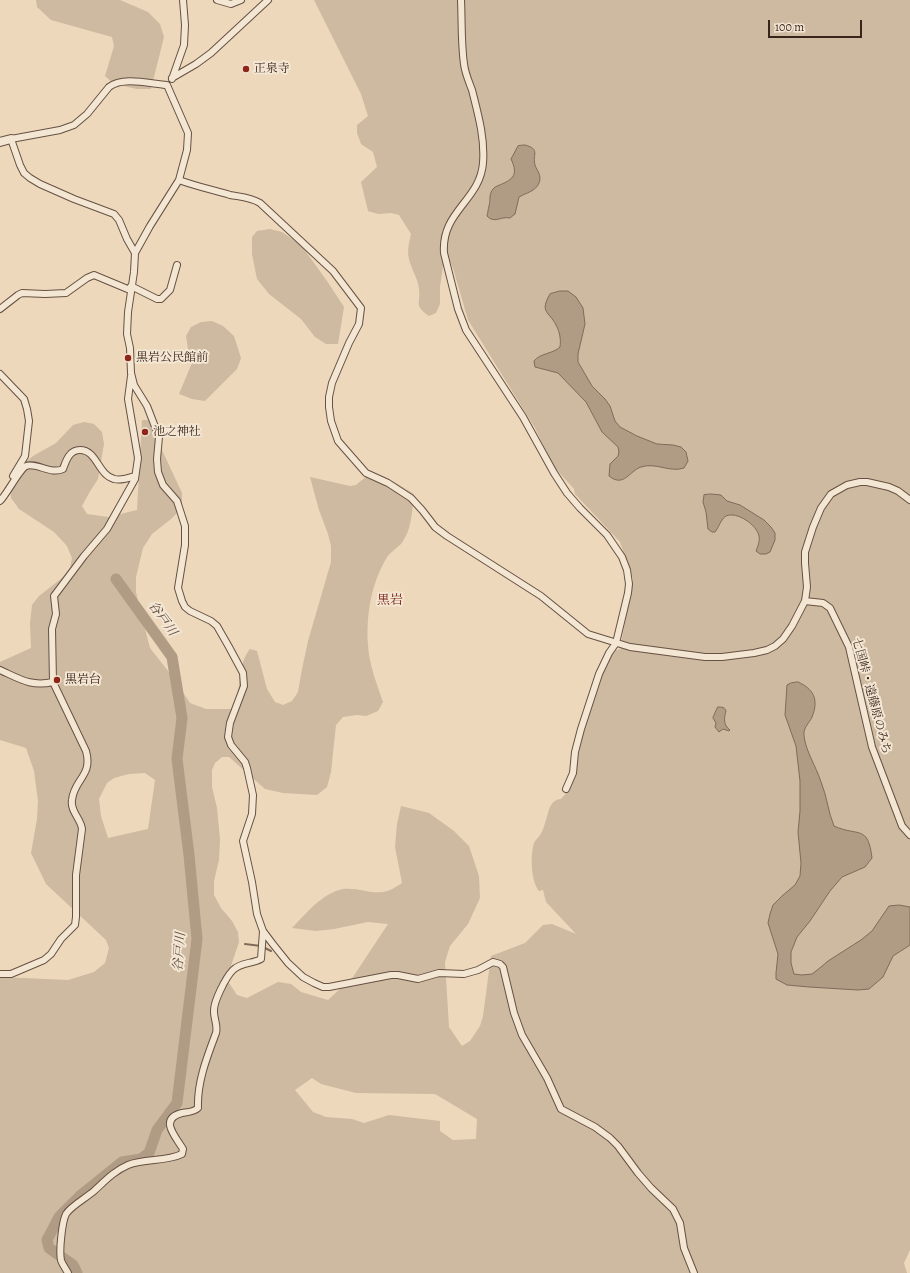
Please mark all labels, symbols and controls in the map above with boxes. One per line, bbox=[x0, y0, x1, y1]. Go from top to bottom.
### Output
scale bar bbox=[770, 12, 864, 38]
text: 100 m bbox=[775, 19, 804, 35]
place label: 正泉寺 bbox=[254, 62, 290, 76]
marker: 正泉寺 bbox=[241, 64, 251, 74]
place label: 黒岩公民館前 bbox=[136, 351, 208, 365]
marker: 黒岩公民館前 bbox=[123, 353, 133, 363]
place label: 池之神社 bbox=[153, 425, 201, 439]
marker: 池之神社 bbox=[140, 427, 150, 437]
district label: 黒岩 bbox=[377, 593, 403, 609]
water label: 谷戸川 bbox=[144, 599, 180, 639]
street label: 七国峠・遠藤原のみち bbox=[849, 636, 893, 756]
place label: 黒岩台 bbox=[65, 673, 101, 687]
marker: 黒岩台 bbox=[52, 675, 62, 685]
water label: 谷戸川 bbox=[171, 932, 189, 972]

